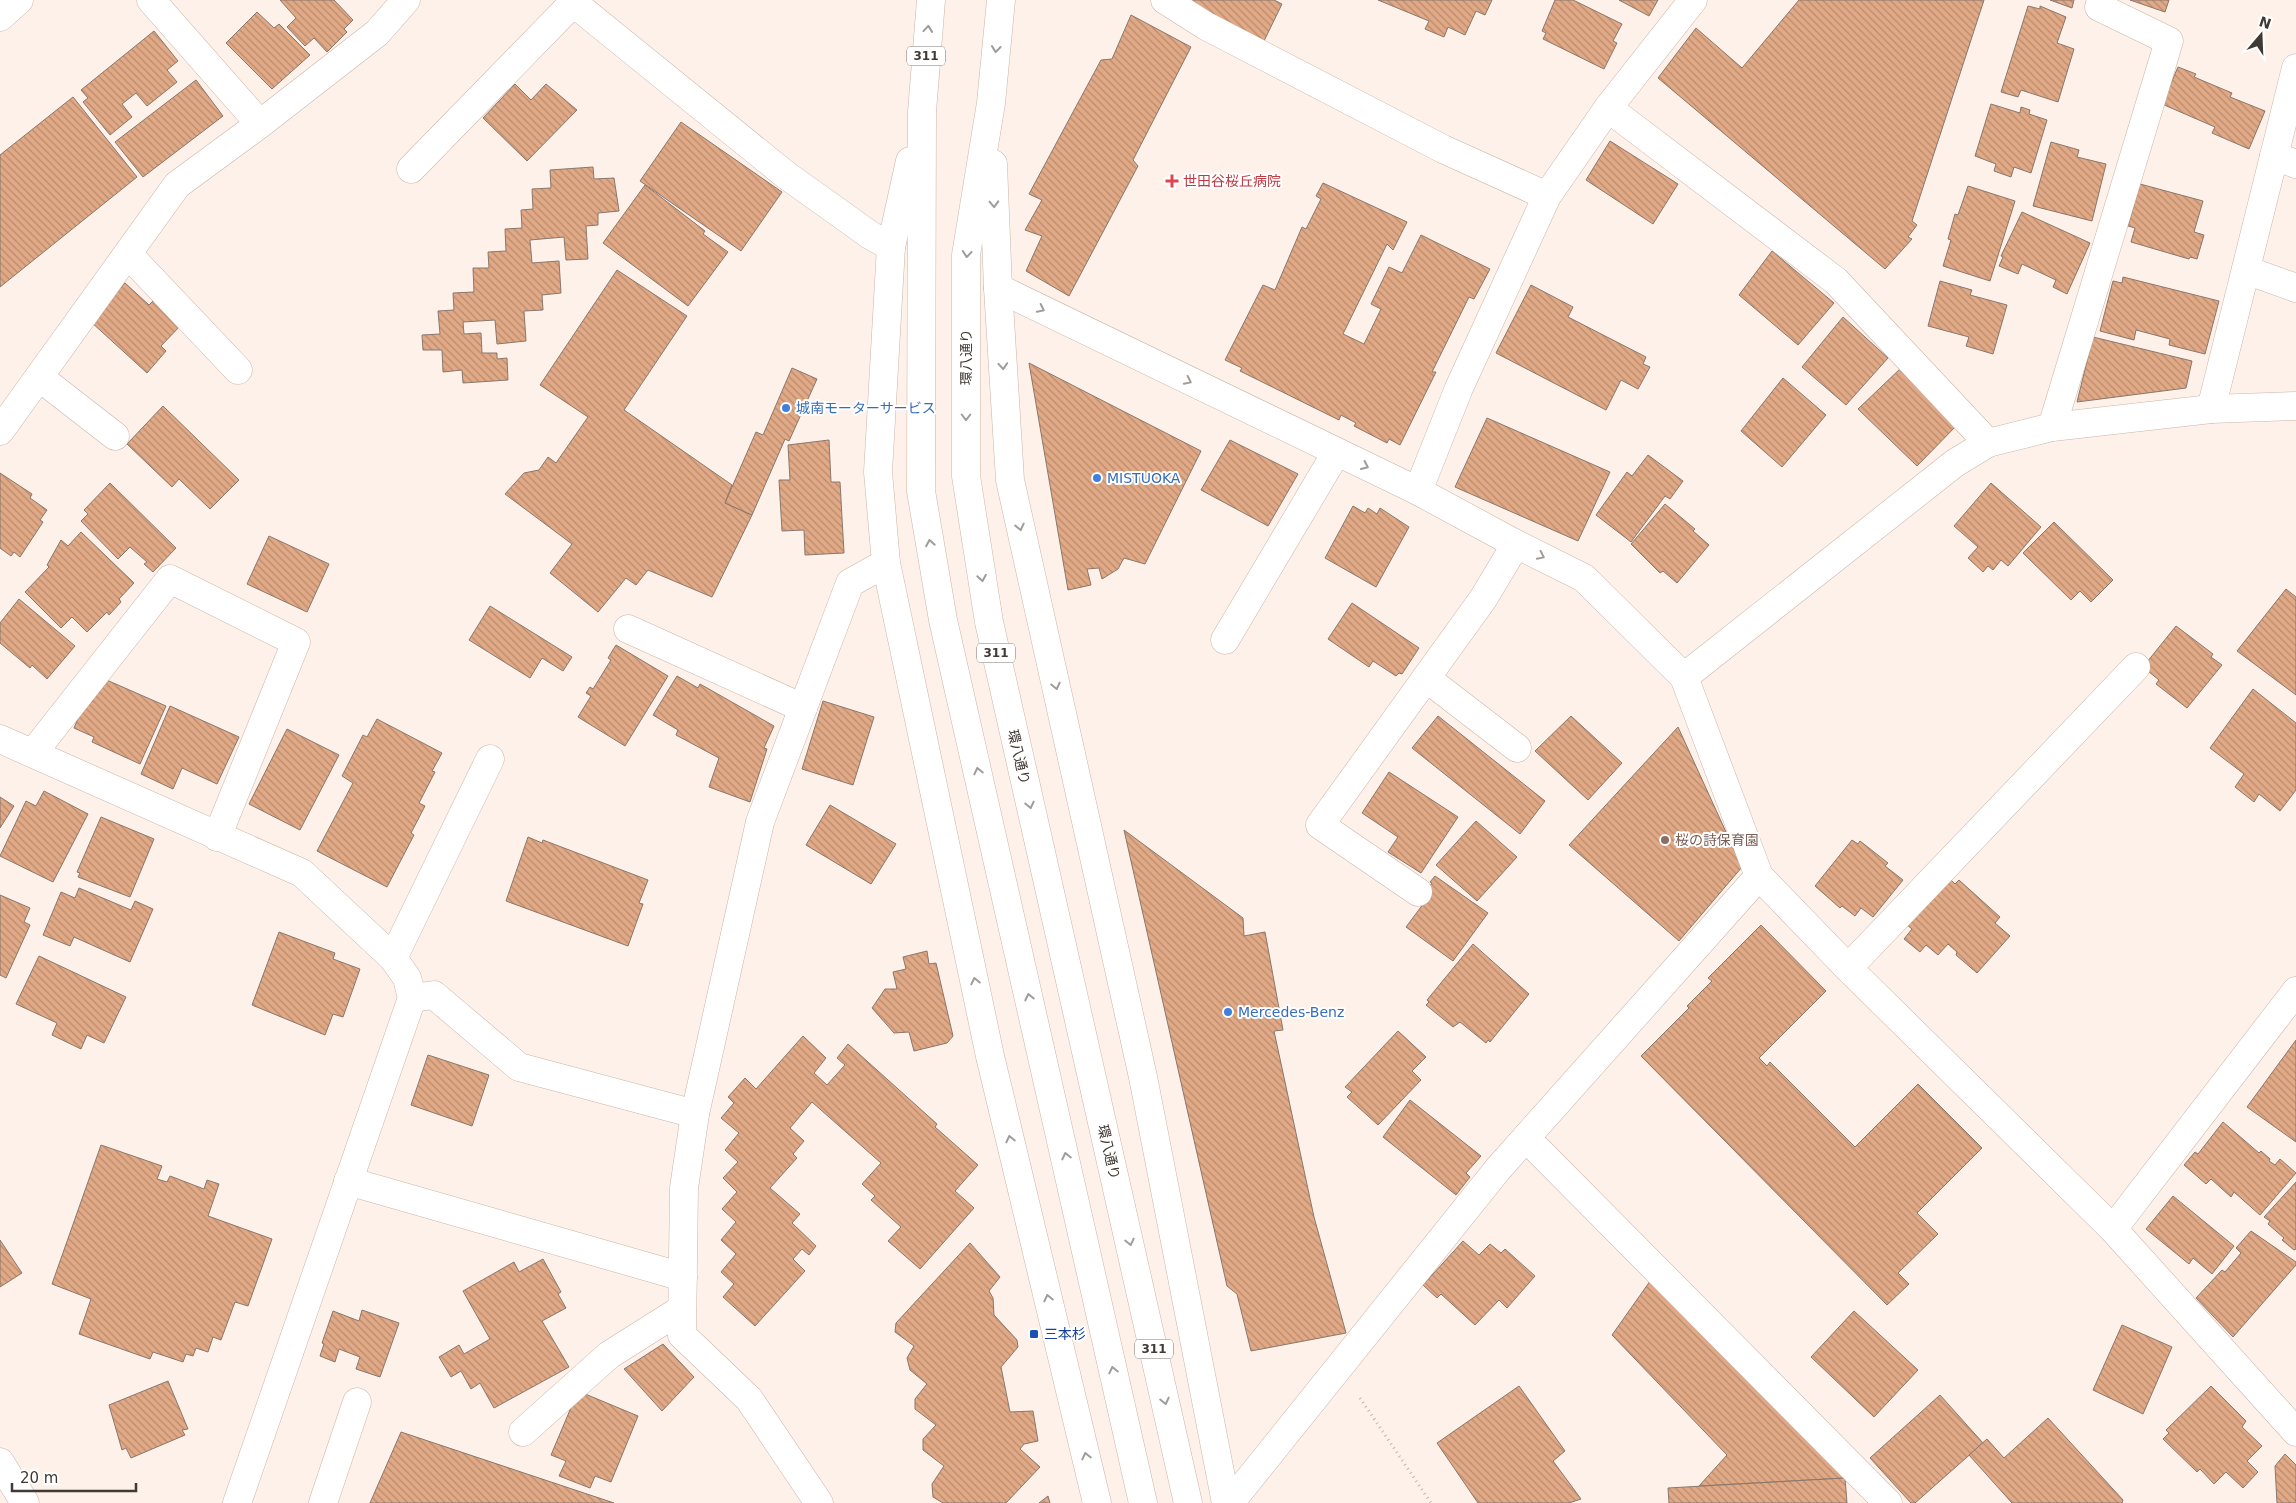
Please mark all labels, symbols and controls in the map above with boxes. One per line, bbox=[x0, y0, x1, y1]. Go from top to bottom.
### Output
north arrow bbox=[2236, 10, 2286, 60]
text: N bbox=[2257, 13, 2273, 32]
one-way arrow bbox=[923, 25, 934, 33]
one-way arrow bbox=[991, 45, 1002, 53]
road number: 311 bbox=[907, 46, 945, 66]
place label: 世田谷桜丘病院 bbox=[1183, 173, 1281, 189]
marker: 世田谷桜丘病院 bbox=[1165, 174, 1179, 188]
one-way arrow bbox=[989, 200, 1000, 208]
one-way arrow bbox=[962, 251, 973, 259]
one-way arrow bbox=[1036, 303, 1045, 313]
street label: 環八通り bbox=[958, 329, 974, 385]
one-way arrow bbox=[997, 362, 1008, 370]
one-way arrow bbox=[1182, 374, 1191, 384]
place label: 城南モーターサービス bbox=[796, 400, 936, 416]
marker: 城南モーターサービス bbox=[780, 402, 792, 414]
one-way arrow bbox=[961, 414, 971, 421]
one-way arrow bbox=[1360, 460, 1369, 471]
place label: MISTUOKA bbox=[1107, 470, 1181, 486]
marker: MISTUOKA bbox=[1091, 472, 1103, 484]
one-way arrow bbox=[1014, 523, 1025, 532]
one-way arrow bbox=[926, 539, 936, 548]
one-way arrow bbox=[1536, 550, 1545, 561]
one-way arrow bbox=[976, 575, 987, 583]
road number: 311 bbox=[977, 644, 1015, 662]
one-way arrow bbox=[1050, 681, 1061, 690]
street label: 環八通り bbox=[1005, 728, 1033, 786]
one-way arrow bbox=[973, 766, 984, 775]
one-way arrow bbox=[1025, 801, 1035, 810]
place label: 桜の詩保育園 bbox=[1675, 832, 1759, 848]
marker: 桜の詩保育園 bbox=[1659, 834, 1671, 846]
one-way arrow bbox=[970, 977, 980, 985]
one-way arrow bbox=[1024, 993, 1035, 1002]
place label: Mercedes-Benz bbox=[1238, 1004, 1344, 1020]
marker: Mercedes-Benz bbox=[1222, 1006, 1234, 1018]
street label: 環八通り bbox=[1095, 1123, 1123, 1181]
one-way arrow bbox=[1005, 1135, 1016, 1144]
one-way arrow bbox=[1061, 1151, 1071, 1160]
one-way arrow bbox=[1124, 1238, 1135, 1247]
one-way arrow bbox=[1043, 1293, 1054, 1302]
place label: 三本杉 bbox=[1044, 1326, 1086, 1342]
marker: 三本杉 bbox=[1028, 1328, 1040, 1340]
road number: 311 bbox=[1135, 1340, 1173, 1358]
one-way arrow bbox=[1109, 1366, 1119, 1374]
one-way arrow bbox=[1159, 1397, 1170, 1405]
one-way arrow bbox=[1081, 1451, 1092, 1460]
scale bar bbox=[12, 1460, 136, 1492]
text: 20 m bbox=[20, 1469, 58, 1487]

